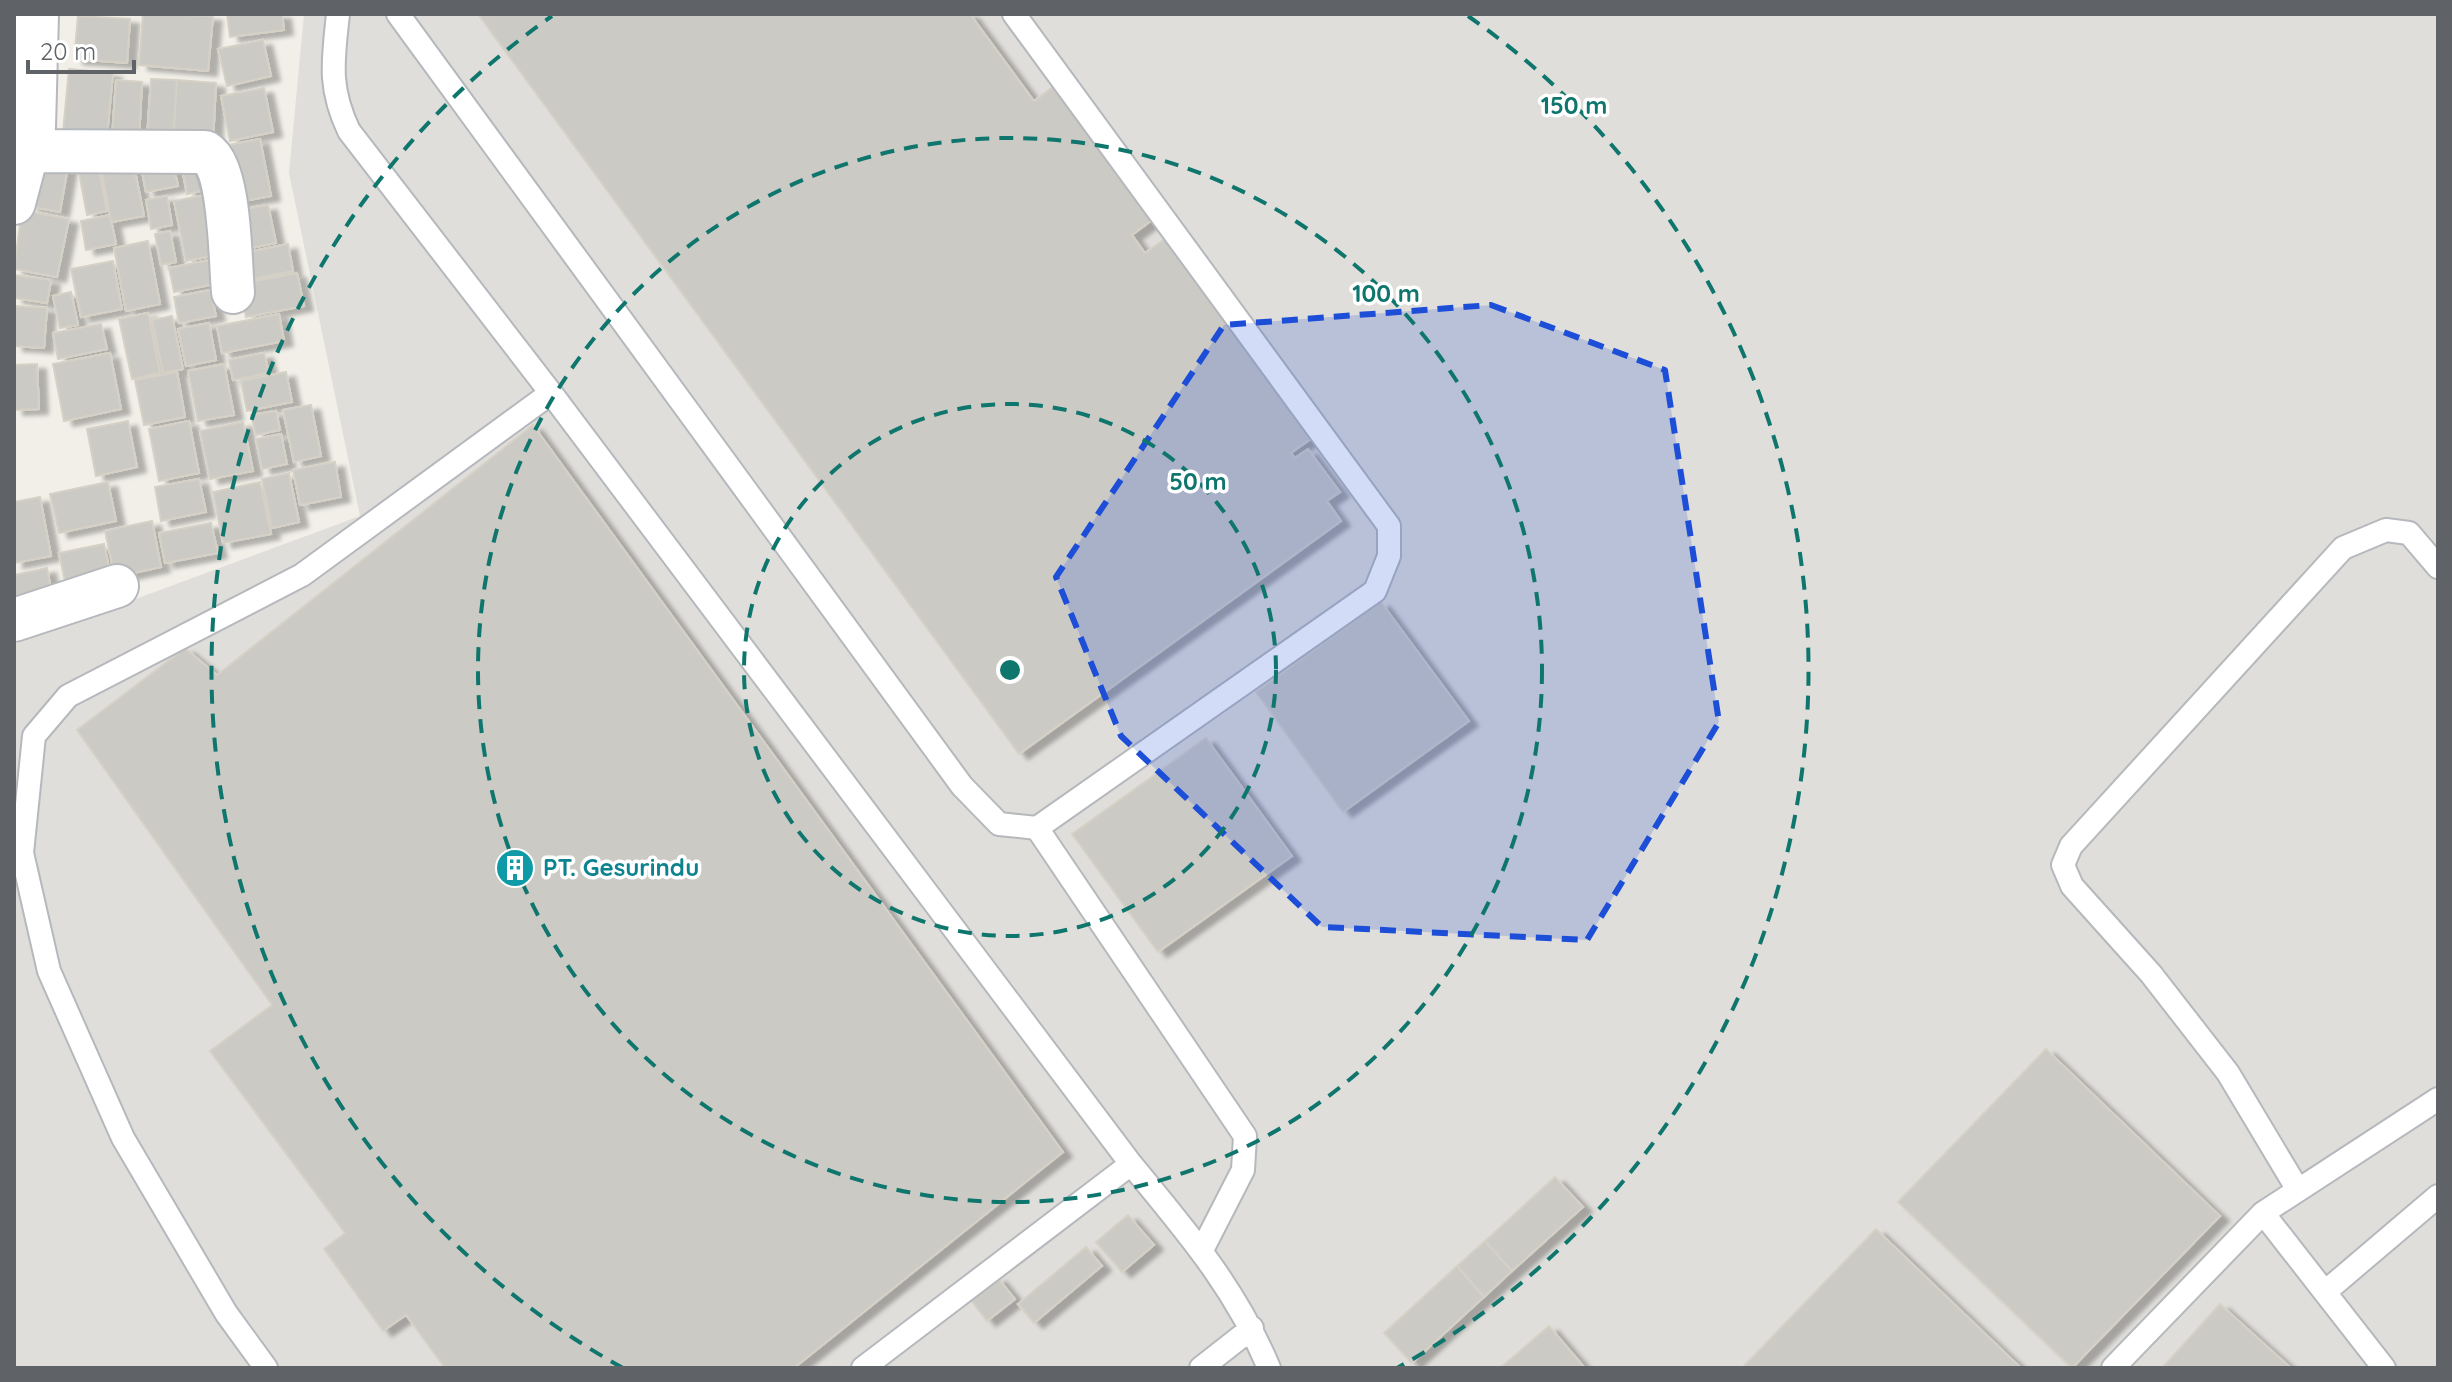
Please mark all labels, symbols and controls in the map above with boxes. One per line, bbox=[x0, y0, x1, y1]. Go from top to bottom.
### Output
scale bar bbox=[28, 24, 134, 74]
text: 20 m bbox=[40, 36, 96, 66]
text: 150 m bbox=[1541, 90, 1607, 120]
text: 100 m bbox=[1352, 278, 1420, 308]
text: 50 m bbox=[1169, 466, 1227, 496]
centre of rings bbox=[996, 656, 1024, 684]
building icon: PT. Gesurindu bbox=[494, 847, 536, 889]
place label: PT. Gesurindu bbox=[543, 852, 699, 882]

